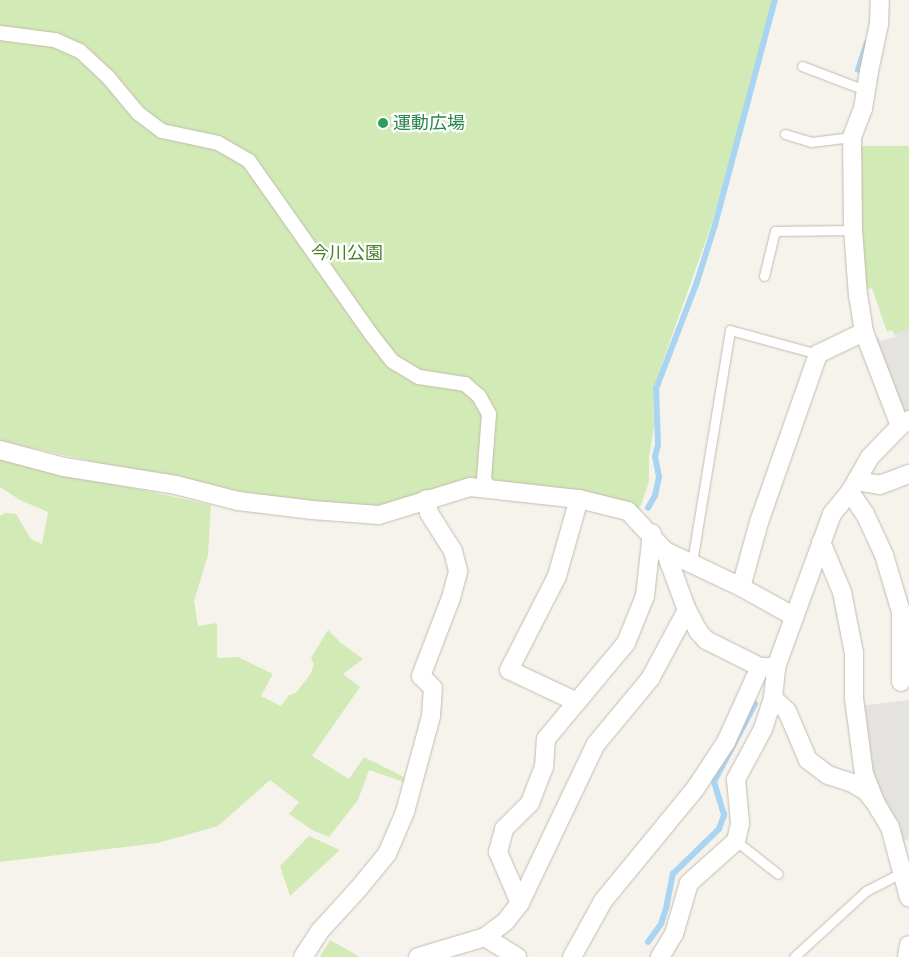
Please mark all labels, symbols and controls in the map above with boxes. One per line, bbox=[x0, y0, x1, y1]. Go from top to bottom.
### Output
place label: 運動広場 bbox=[393, 112, 465, 134]
marker: 運動広場 bbox=[377, 117, 389, 129]
park label: 今川公園 bbox=[311, 242, 383, 264]

